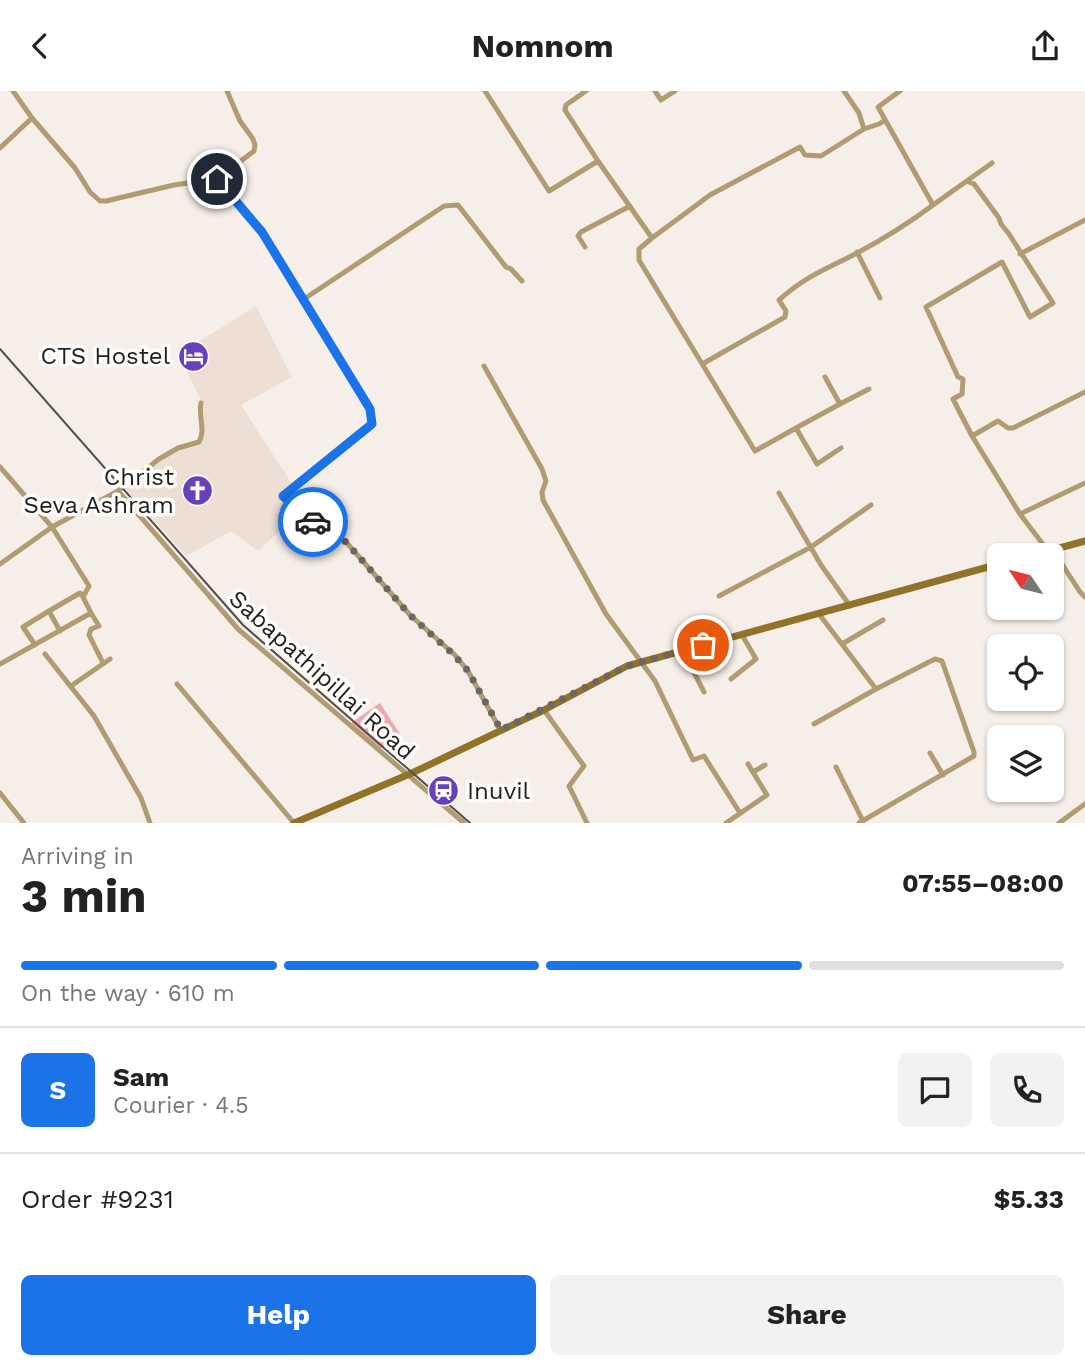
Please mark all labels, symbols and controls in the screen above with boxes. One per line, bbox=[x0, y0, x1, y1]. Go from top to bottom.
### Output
icon: back bbox=[21, 27, 59, 65]
text: Nomnom bbox=[471, 27, 614, 65]
icon: share bbox=[1026, 27, 1064, 65]
pin bbox=[187, 149, 247, 209]
icon: home bbox=[198, 160, 236, 198]
hotel icon: CTS Hostel bbox=[176, 339, 210, 373]
place label: CTS Hostel bbox=[40, 342, 171, 370]
place label: Christ Seva Ashram bbox=[24, 463, 174, 519]
church icon: Christ Seva Ashram bbox=[180, 474, 214, 508]
courier bbox=[278, 487, 348, 557]
icon: car bbox=[294, 503, 332, 541]
north arrow bbox=[987, 543, 1064, 619]
map controls bbox=[987, 543, 1064, 802]
street label: Sabapathipillai Road bbox=[224, 584, 420, 766]
pin bbox=[673, 615, 733, 675]
icon: bag bbox=[684, 626, 722, 664]
button: locate bbox=[987, 634, 1064, 711]
button: layers bbox=[987, 725, 1064, 802]
station icon: Inuvil bbox=[427, 774, 461, 808]
place label: Inuvil bbox=[467, 777, 531, 805]
text: Arriving in bbox=[21, 843, 134, 870]
text: 07:55–08:00 bbox=[902, 868, 1064, 898]
text: 3 min bbox=[21, 869, 147, 923]
text: On the way · 610 m bbox=[21, 980, 235, 1007]
button: chat bbox=[898, 1053, 972, 1127]
button: phone bbox=[990, 1053, 1064, 1127]
text: Sam bbox=[113, 1062, 169, 1092]
text: S bbox=[50, 1075, 66, 1105]
text: Courier · 4.5 bbox=[113, 1092, 249, 1119]
text: Order #9231 bbox=[21, 1184, 174, 1214]
text: $5.33 bbox=[994, 1184, 1064, 1214]
button: Help bbox=[21, 1275, 536, 1355]
button: Share bbox=[550, 1275, 1064, 1355]

